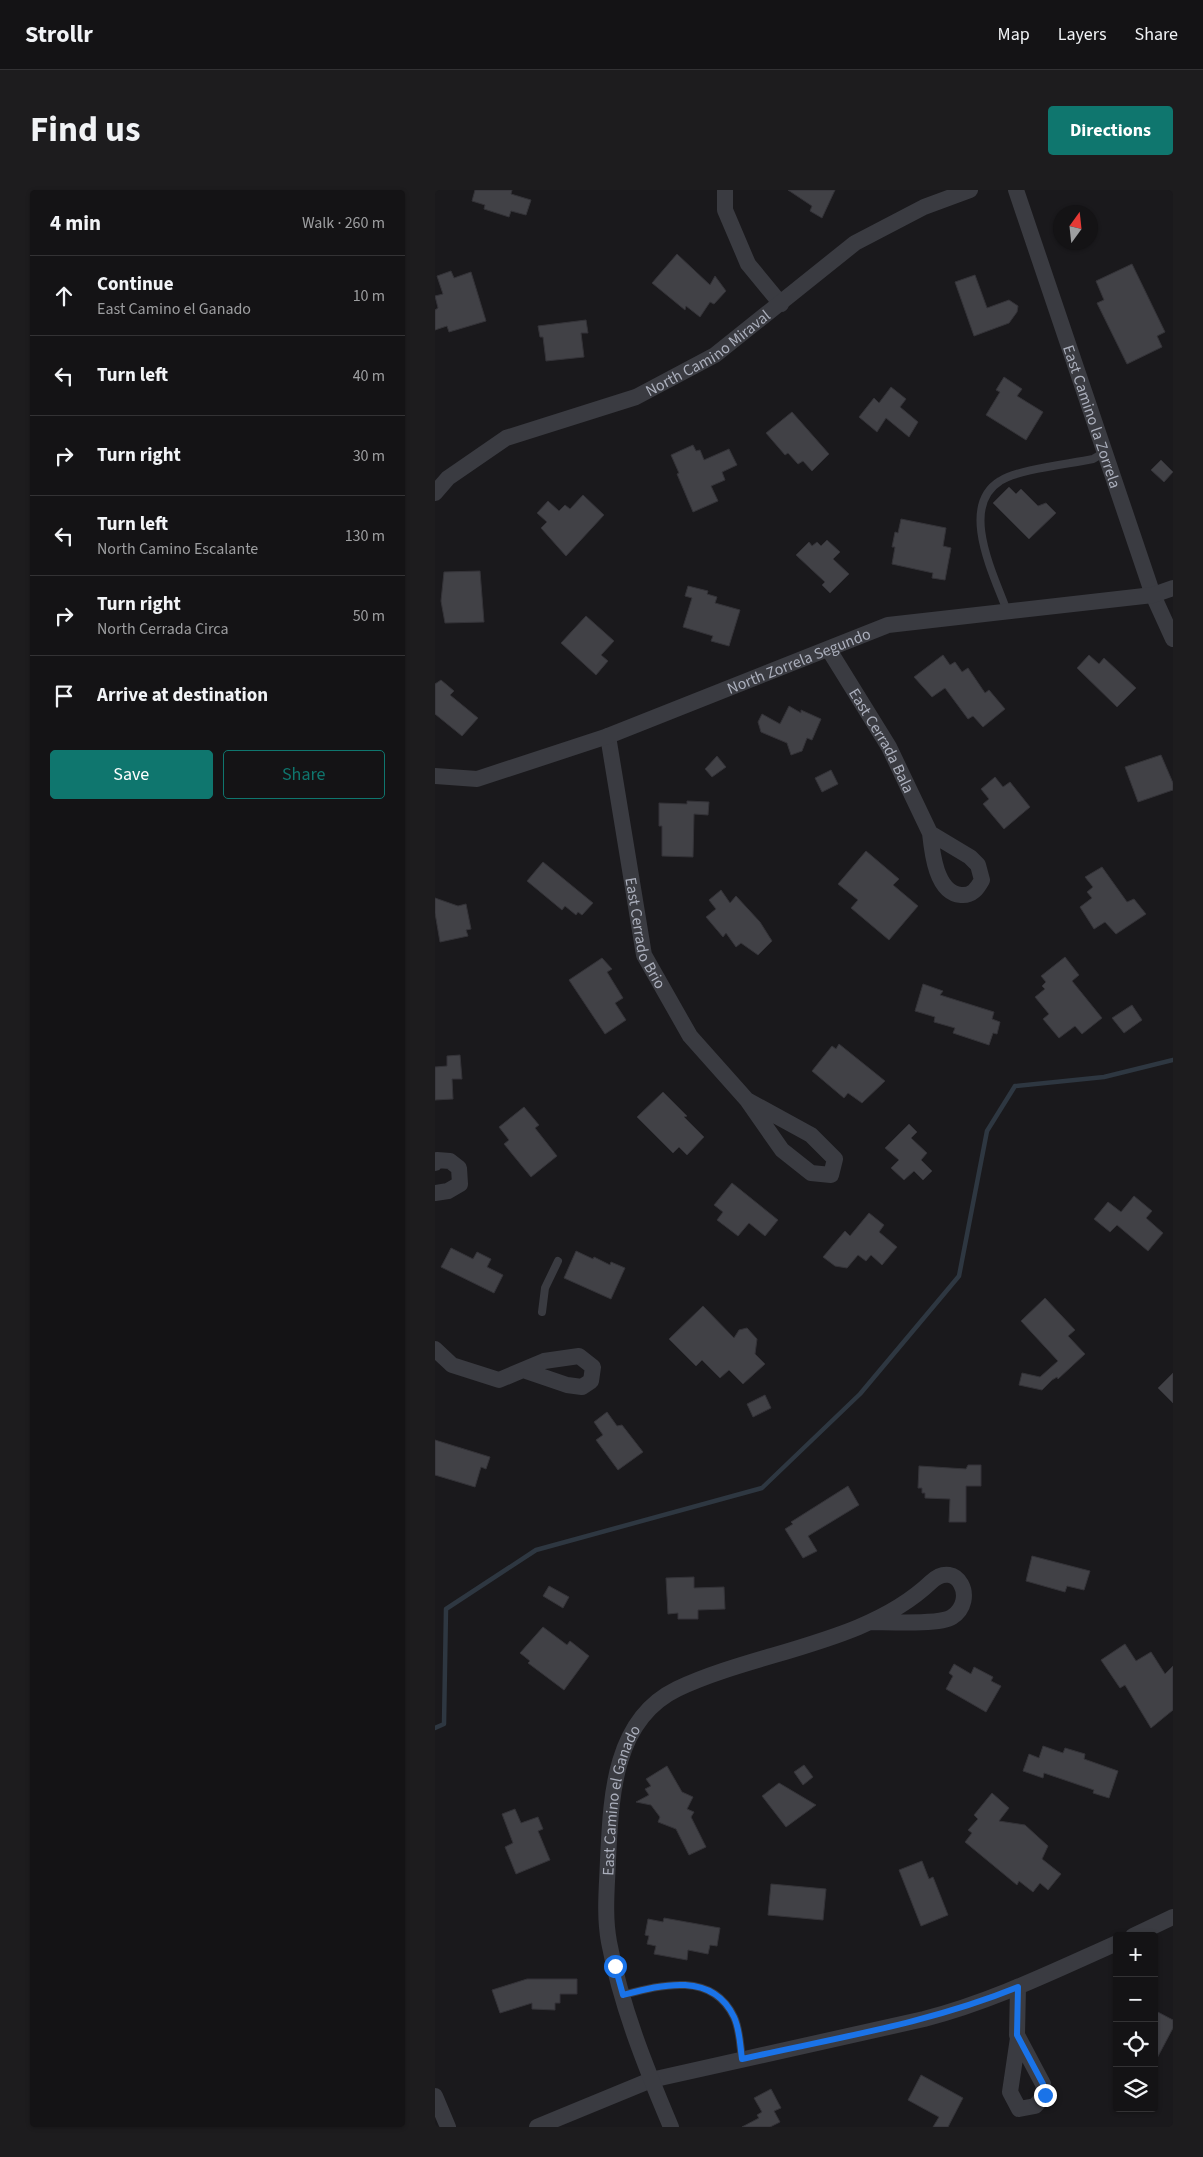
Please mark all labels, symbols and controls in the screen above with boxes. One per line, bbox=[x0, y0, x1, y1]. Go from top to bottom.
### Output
text: Strollr bbox=[25, 17, 93, 52]
text: Map bbox=[998, 22, 1030, 47]
text: Layers bbox=[1058, 22, 1107, 47]
text: Share bbox=[1135, 22, 1178, 47]
text: Find us bbox=[30, 105, 140, 155]
button: Directions bbox=[1048, 106, 1173, 155]
north arrow bbox=[1053, 205, 1098, 250]
text: 4 min bbox=[50, 208, 101, 238]
text: Walk · 260 m bbox=[302, 212, 385, 234]
text: Continue bbox=[97, 271, 174, 298]
icon: ahead bbox=[50, 282, 78, 310]
text: 10 m bbox=[353, 285, 385, 307]
text: East Camino el Ganado bbox=[97, 298, 251, 320]
street label: North Camino Miraval bbox=[642, 305, 775, 402]
street label: East Camino la Zorrela bbox=[1057, 342, 1126, 491]
icon: left bbox=[50, 362, 78, 390]
text: Turn left bbox=[97, 362, 168, 389]
text: 40 m bbox=[353, 365, 385, 387]
icon: right bbox=[50, 442, 78, 470]
text: Turn right bbox=[97, 442, 181, 469]
text: 30 m bbox=[353, 445, 385, 467]
text: Turn left bbox=[97, 511, 168, 538]
icon: left bbox=[50, 522, 78, 550]
text: 130 m bbox=[345, 525, 385, 547]
text: North Camino Escalante bbox=[97, 538, 258, 560]
text: Turn right bbox=[97, 591, 181, 618]
icon: right bbox=[50, 602, 78, 630]
text: 50 m bbox=[353, 605, 385, 627]
text: North Cerrada Circa bbox=[97, 618, 229, 640]
street label: North Zorrela Segundo bbox=[724, 623, 874, 700]
icon: arrive bbox=[50, 682, 78, 710]
text: Arrive at destination bbox=[97, 682, 268, 709]
street label: East Cerrada Bala bbox=[843, 684, 919, 797]
button: Save bbox=[50, 750, 213, 799]
button: Share bbox=[223, 750, 385, 799]
street label: East Cerrado Brio bbox=[619, 876, 671, 993]
street label: East Camino el Ganado bbox=[597, 1721, 646, 1876]
map controls bbox=[1113, 1932, 1158, 2112]
button: + bbox=[1113, 1932, 1158, 1977]
route start bbox=[604, 1955, 627, 1978]
button: − bbox=[1113, 1977, 1158, 2022]
button: locate bbox=[1113, 2022, 1158, 2067]
button: layers bbox=[1113, 2067, 1158, 2112]
route end bbox=[1034, 2084, 1057, 2107]

